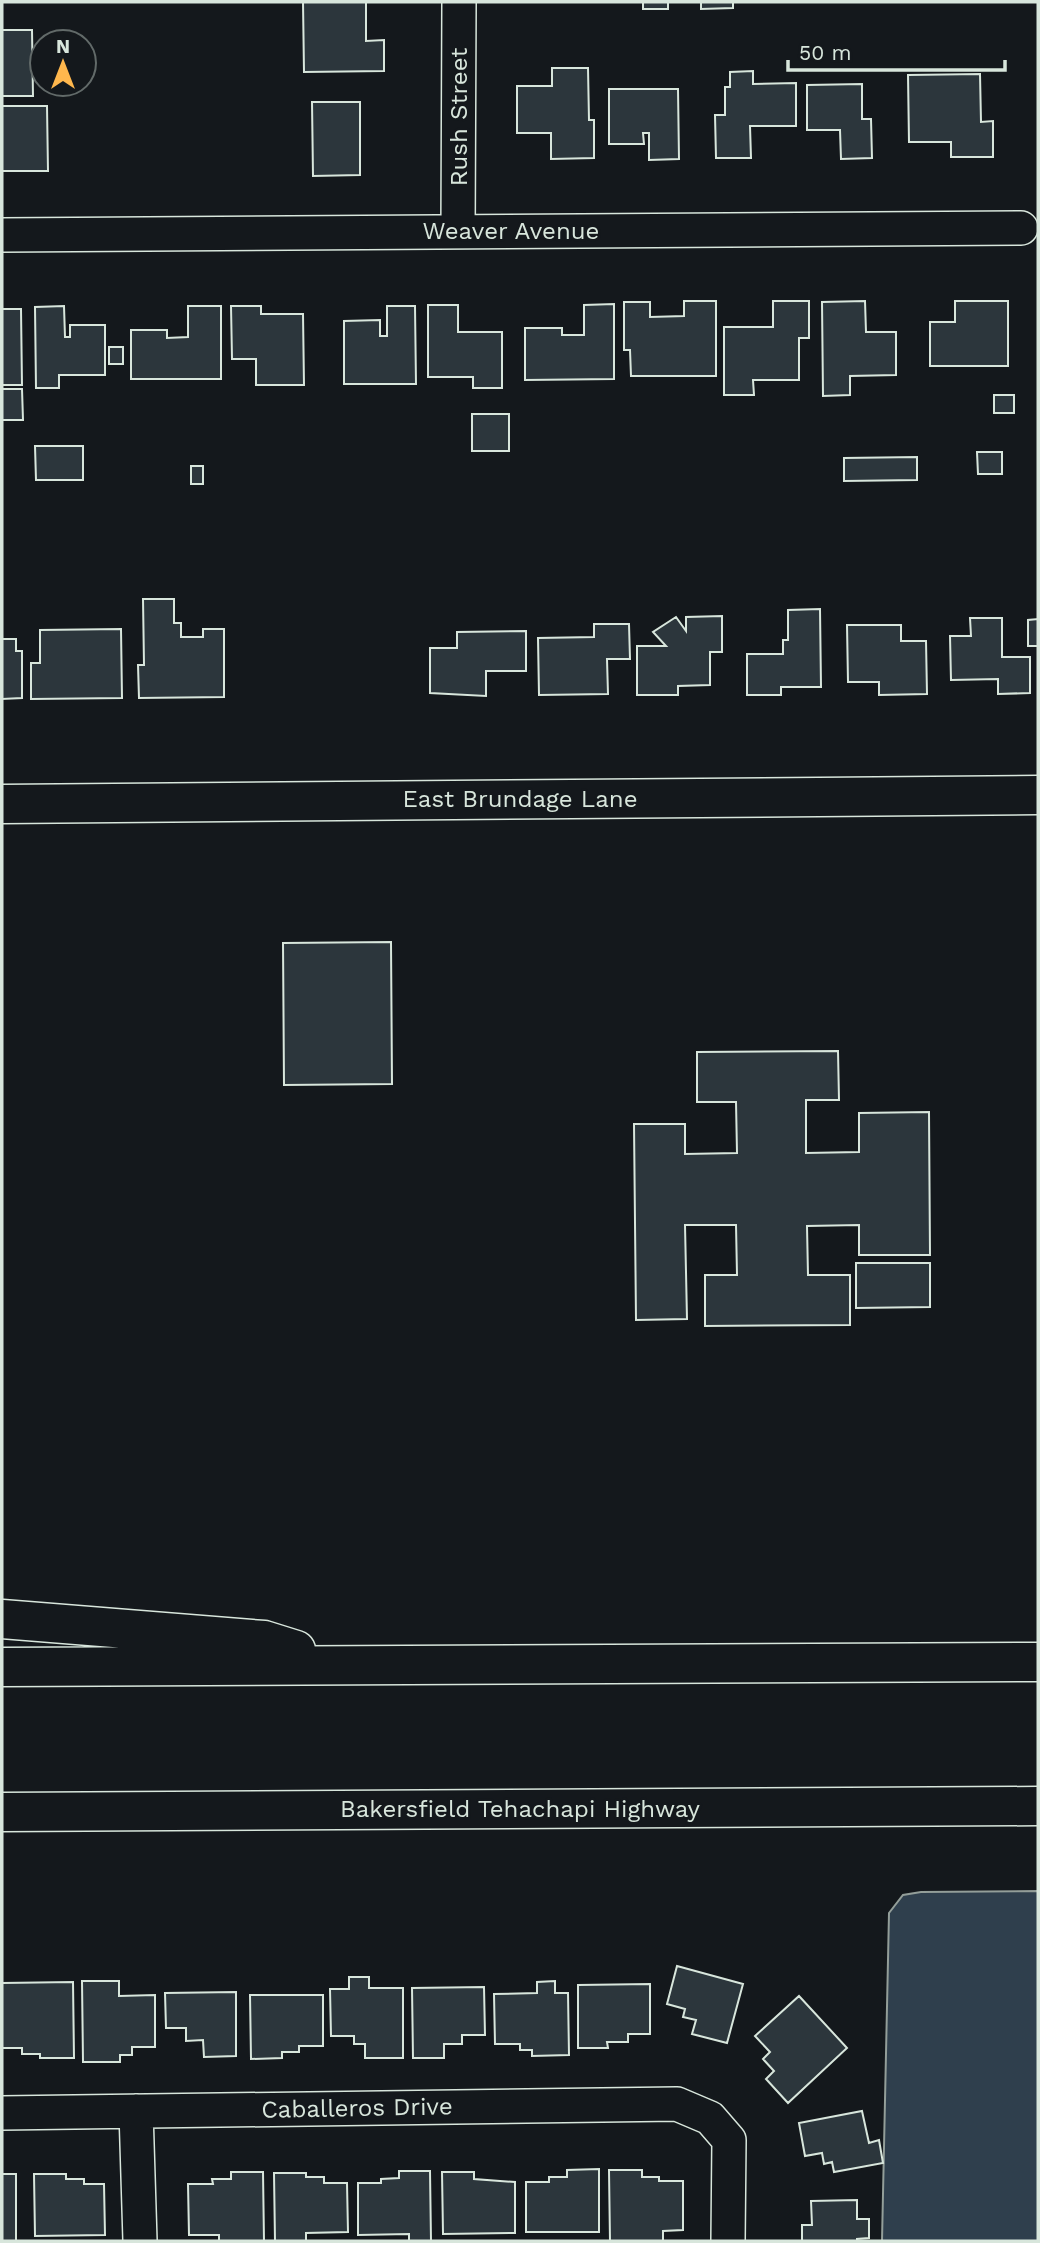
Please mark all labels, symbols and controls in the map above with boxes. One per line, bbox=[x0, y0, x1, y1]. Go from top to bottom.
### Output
north arrow bbox=[28, 28, 98, 98]
scale bar bbox=[788, 28, 1005, 72]
text: N bbox=[56, 35, 70, 58]
text: 50 m bbox=[799, 40, 851, 65]
street label: Rush Street bbox=[445, 48, 473, 186]
street label: Weaver Avenue bbox=[423, 217, 599, 245]
street label: East Brundage Lane bbox=[403, 785, 637, 813]
street label: Bakersfield Tehachapi Highway bbox=[340, 1795, 701, 1823]
street label: Caballeros Drive bbox=[261, 2092, 453, 2124]

